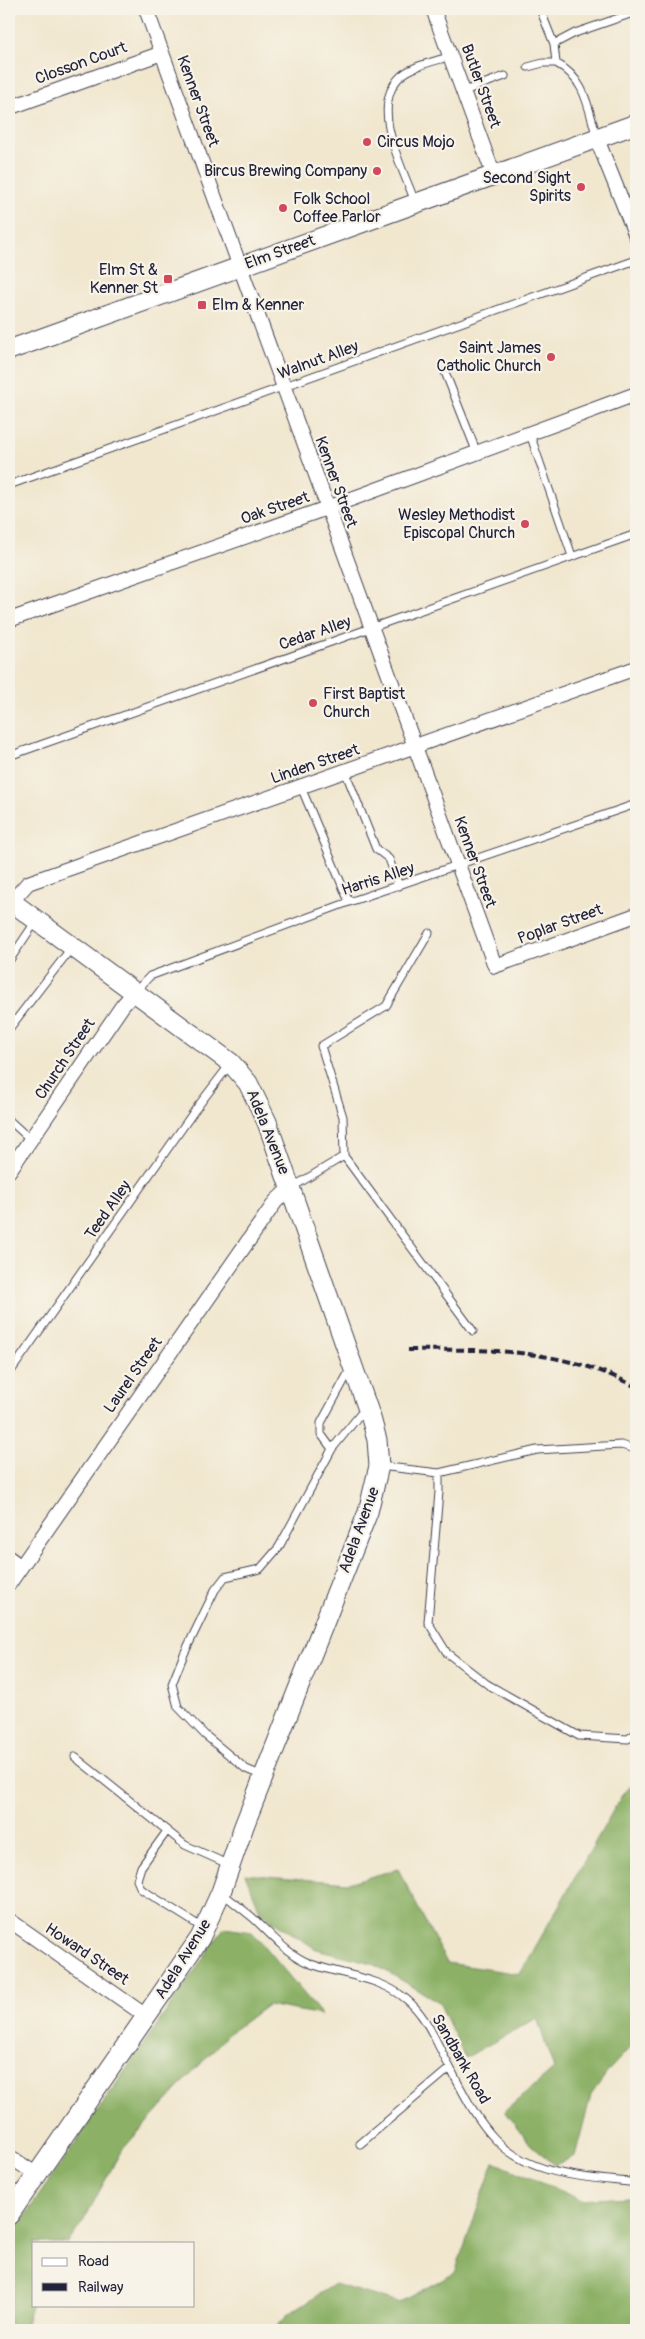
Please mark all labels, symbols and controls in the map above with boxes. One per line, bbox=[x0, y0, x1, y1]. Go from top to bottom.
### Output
street label: Closson Court bbox=[32, 37, 130, 89]
street label: Butler Street bbox=[457, 41, 506, 131]
street label: Kenner Street bbox=[172, 53, 224, 150]
place label: Circus Mojo bbox=[377, 132, 455, 152]
marker: Circus Mojo bbox=[361, 136, 373, 148]
place label: Bircus Brewing Company bbox=[204, 161, 367, 181]
marker: Bircus Brewing Company bbox=[371, 165, 383, 177]
place label: Second Sight Spirits bbox=[483, 168, 572, 206]
marker: Second Sight Spirits bbox=[575, 181, 587, 193]
place label: Folk School Coffee Parlor bbox=[293, 189, 381, 227]
marker: Folk School Coffee Parlor bbox=[277, 202, 289, 214]
street label: Elm Street bbox=[242, 230, 318, 274]
place label: Elm St & Kenner St bbox=[90, 260, 159, 298]
marker: Elm St & Kenner St bbox=[162, 273, 174, 285]
place label: Elm & Kenner bbox=[212, 295, 305, 315]
marker: Elm & Kenner bbox=[196, 299, 208, 311]
street label: Walnut Alley bbox=[275, 336, 361, 384]
place label: Saint James Catholic Church bbox=[437, 338, 541, 376]
marker: Saint James Catholic Church bbox=[545, 351, 557, 363]
street label: Kenner Street bbox=[310, 434, 362, 531]
street label: Oak Street bbox=[238, 487, 312, 529]
place label: Wesley Methodist Episcopal Church bbox=[398, 505, 516, 543]
marker: Wesley Methodist Episcopal Church bbox=[519, 518, 531, 530]
street label: Cedar Alley bbox=[276, 611, 354, 655]
place label: First Baptist Church bbox=[323, 684, 406, 722]
marker: First Baptist Church bbox=[307, 697, 319, 709]
street label: Linden Street bbox=[268, 739, 362, 788]
street label: Kenner Street bbox=[449, 814, 501, 911]
street label: Harris Alley bbox=[339, 858, 417, 900]
street label: Poplar Street bbox=[515, 899, 606, 949]
street label: Church Street bbox=[31, 1014, 100, 1103]
street label: Adela Avenue bbox=[242, 1086, 294, 1178]
street label: Teed Alley bbox=[80, 1176, 136, 1243]
street label: Laurel Street bbox=[100, 1333, 167, 1417]
street label: Adela Avenue bbox=[334, 1484, 384, 1576]
street label: Adela Avenue bbox=[151, 1915, 215, 2003]
street label: Howard Street bbox=[41, 1919, 133, 1990]
street label: Sandbank Road bbox=[427, 2011, 495, 2107]
legend bbox=[32, 2242, 195, 2306]
text: Road bbox=[78, 2252, 109, 2271]
text: Railway bbox=[78, 2278, 124, 2297]

